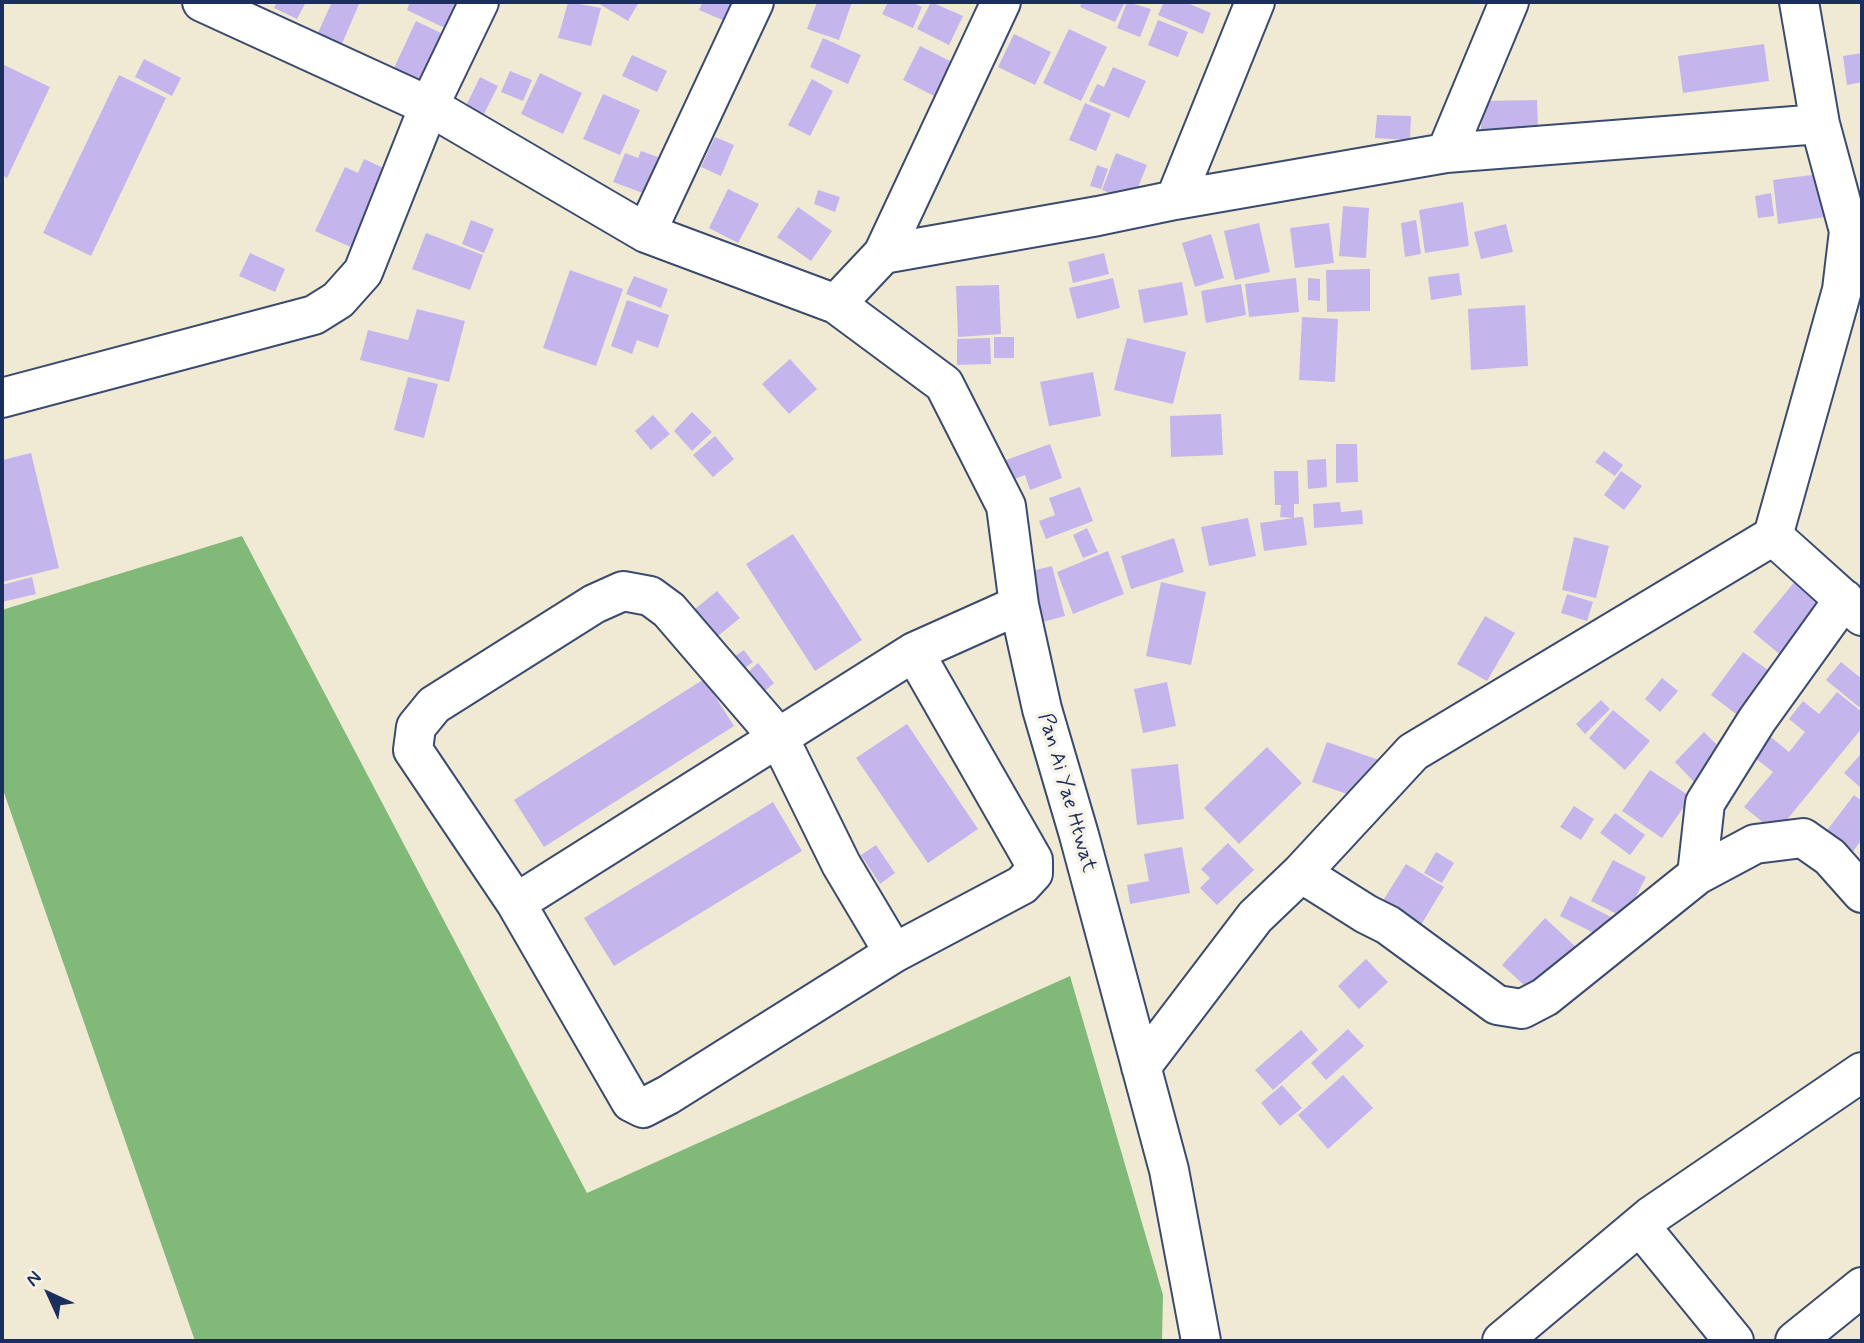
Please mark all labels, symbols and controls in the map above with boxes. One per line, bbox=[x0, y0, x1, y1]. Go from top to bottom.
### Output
street label: Pan Ai Yae Htwat bbox=[1031, 711, 1101, 875]
north arrow bbox=[14, 1259, 84, 1329]
text: N bbox=[20, 1265, 47, 1292]

